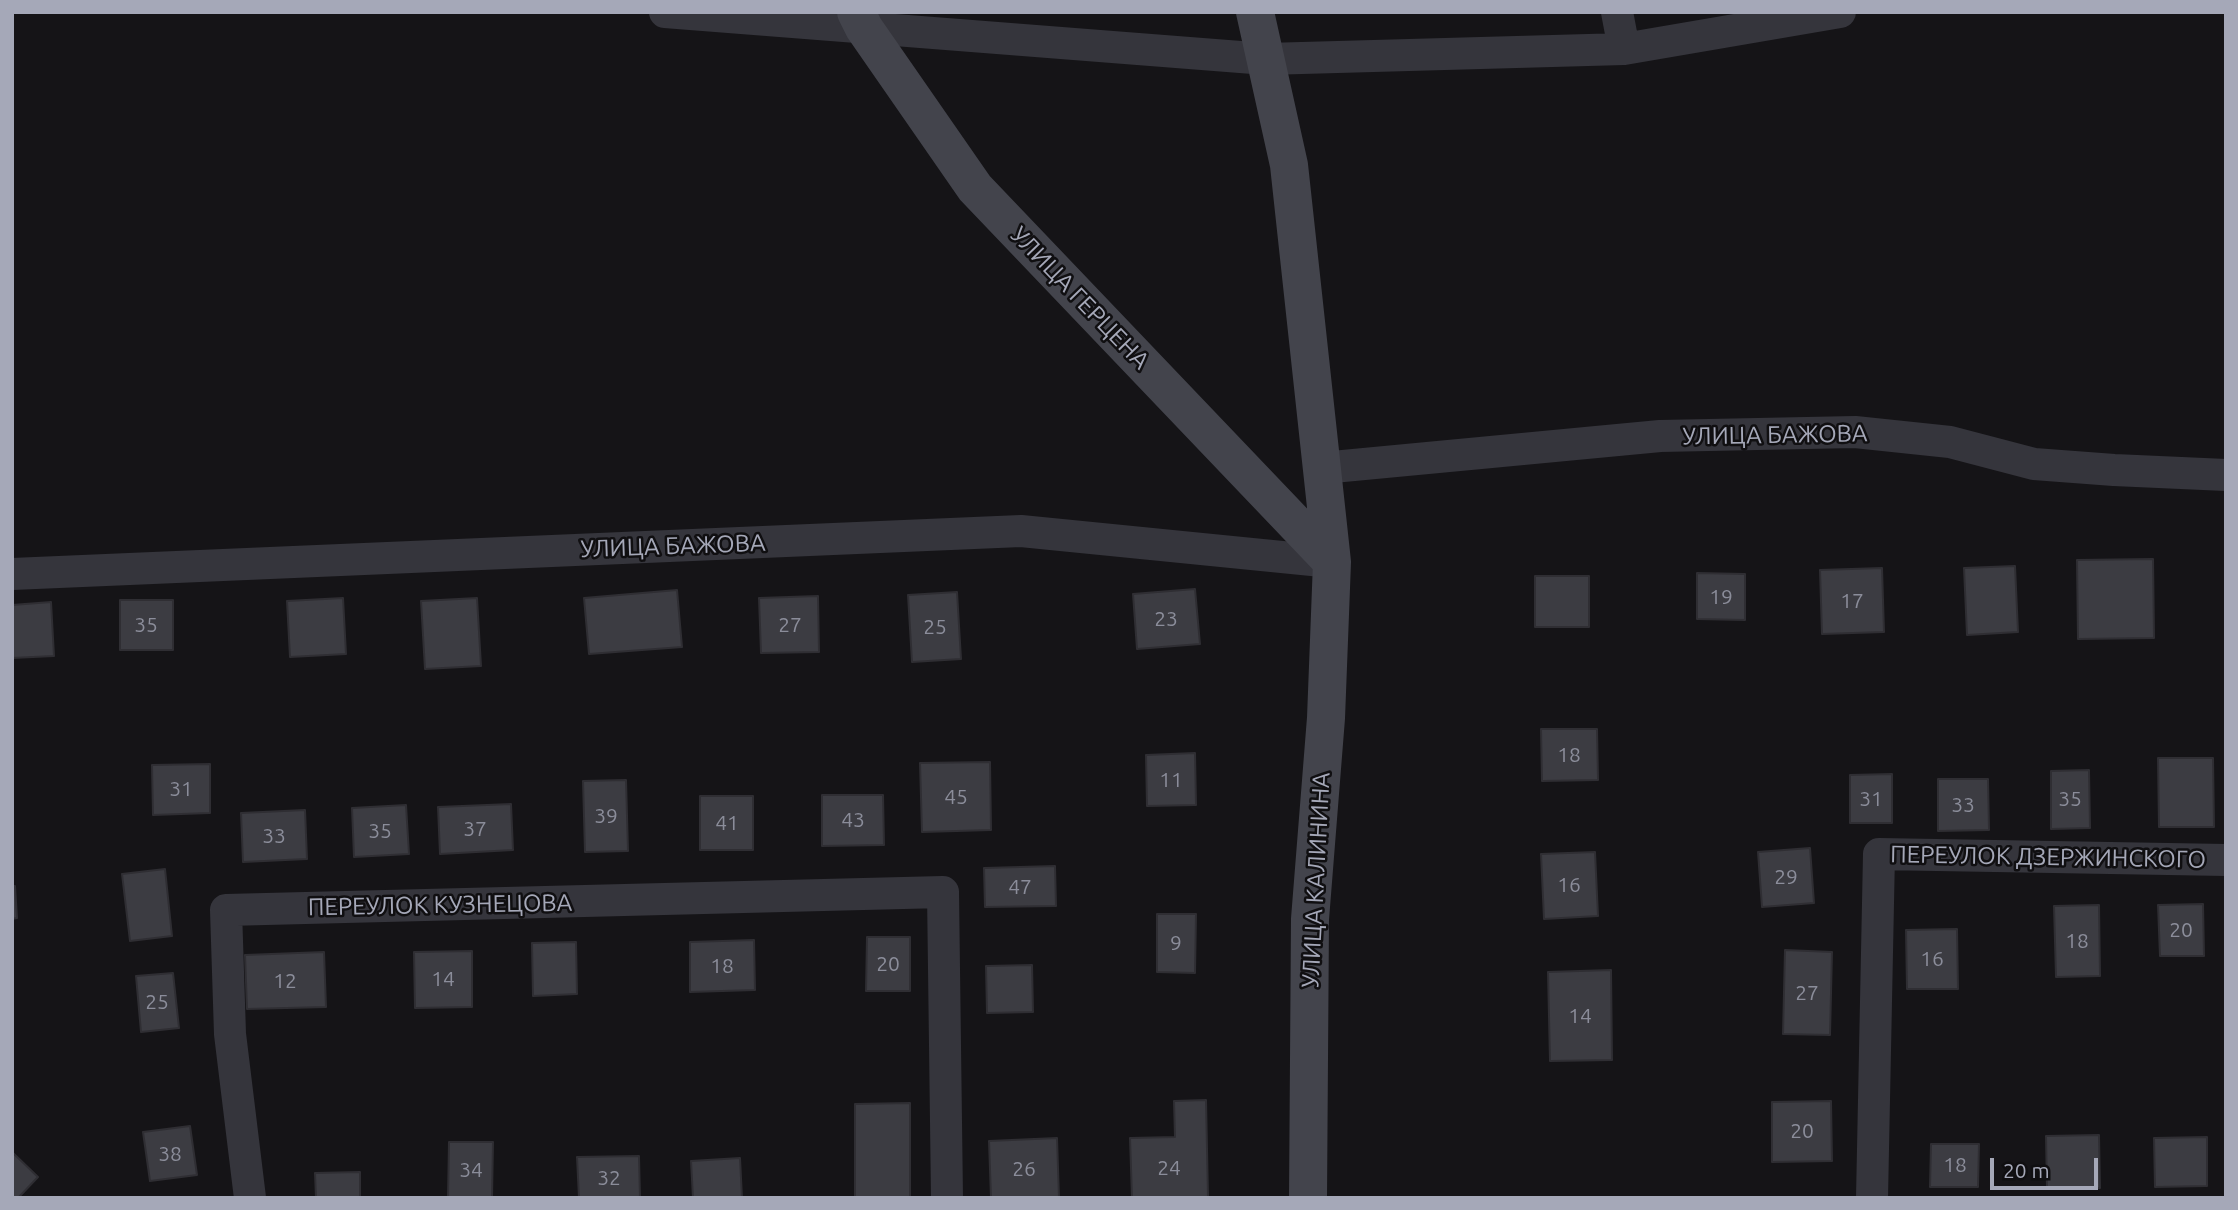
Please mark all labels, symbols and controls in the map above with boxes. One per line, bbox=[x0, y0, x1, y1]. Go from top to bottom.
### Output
street label: УЛИЦА ГЕРЦЕНА bbox=[1005, 221, 1155, 375]
street label: УЛИЦА БАЖОВА bbox=[1682, 419, 1868, 451]
street label: УЛИЦА БАЖОВА bbox=[580, 528, 766, 564]
house number: 19 bbox=[1709, 584, 1733, 610]
house number: 17 bbox=[1840, 588, 1864, 614]
house number: 23 bbox=[1154, 606, 1178, 632]
house number: 35 bbox=[134, 612, 158, 638]
house number: 27 bbox=[778, 612, 802, 638]
house number: 25 bbox=[923, 614, 947, 640]
house number: 18 bbox=[1557, 742, 1581, 768]
house number: 11 bbox=[1159, 767, 1183, 793]
street label: УЛИЦА КАЛИНИНА bbox=[1296, 771, 1336, 989]
house number: 31 bbox=[169, 776, 193, 802]
house number: 45 bbox=[944, 784, 968, 810]
house number: 31 bbox=[1859, 786, 1883, 812]
house number: 35 bbox=[2058, 786, 2082, 812]
house number: 33 bbox=[1951, 792, 1975, 818]
house number: 39 bbox=[594, 803, 618, 829]
house number: 43 bbox=[841, 807, 865, 833]
house number: 41 bbox=[715, 810, 739, 836]
house number: 37 bbox=[463, 816, 487, 842]
house number: 35 bbox=[368, 818, 392, 844]
house number: 33 bbox=[262, 823, 286, 849]
street label: ПЕРЕУЛОК ДЗЕРЖИНСКОГО bbox=[1890, 840, 2206, 874]
house number: 29 bbox=[1774, 864, 1798, 890]
house number: 16 bbox=[1557, 872, 1581, 898]
house number: 47 bbox=[1008, 874, 1032, 900]
street label: ПЕРЕУЛОК КУЗНЕЦОВА bbox=[308, 888, 572, 922]
house number: 20 bbox=[2169, 917, 2193, 943]
house number: 18 bbox=[2065, 928, 2089, 954]
house number: 9 bbox=[1170, 930, 1182, 956]
house number: 16 bbox=[1920, 946, 1944, 972]
house number: 20 bbox=[876, 951, 900, 977]
house number: 18 bbox=[710, 953, 734, 979]
house number: 14 bbox=[431, 966, 455, 992]
house number: 12 bbox=[273, 968, 297, 994]
house number: 27 bbox=[1795, 980, 1819, 1006]
house number: 25 bbox=[145, 989, 169, 1015]
house number: 14 bbox=[1568, 1003, 1592, 1029]
house number: 20 bbox=[1790, 1118, 1814, 1144]
house number: 38 bbox=[158, 1141, 182, 1167]
scale bar bbox=[1993, 1144, 2102, 1188]
house number: 18 bbox=[1943, 1152, 1967, 1178]
house number: 24 bbox=[1157, 1155, 1181, 1181]
house number: 26 bbox=[1012, 1156, 1036, 1182]
house number: 34 bbox=[459, 1157, 483, 1183]
text: 20 m bbox=[2003, 1158, 2050, 1182]
house number: 32 bbox=[597, 1165, 621, 1191]

